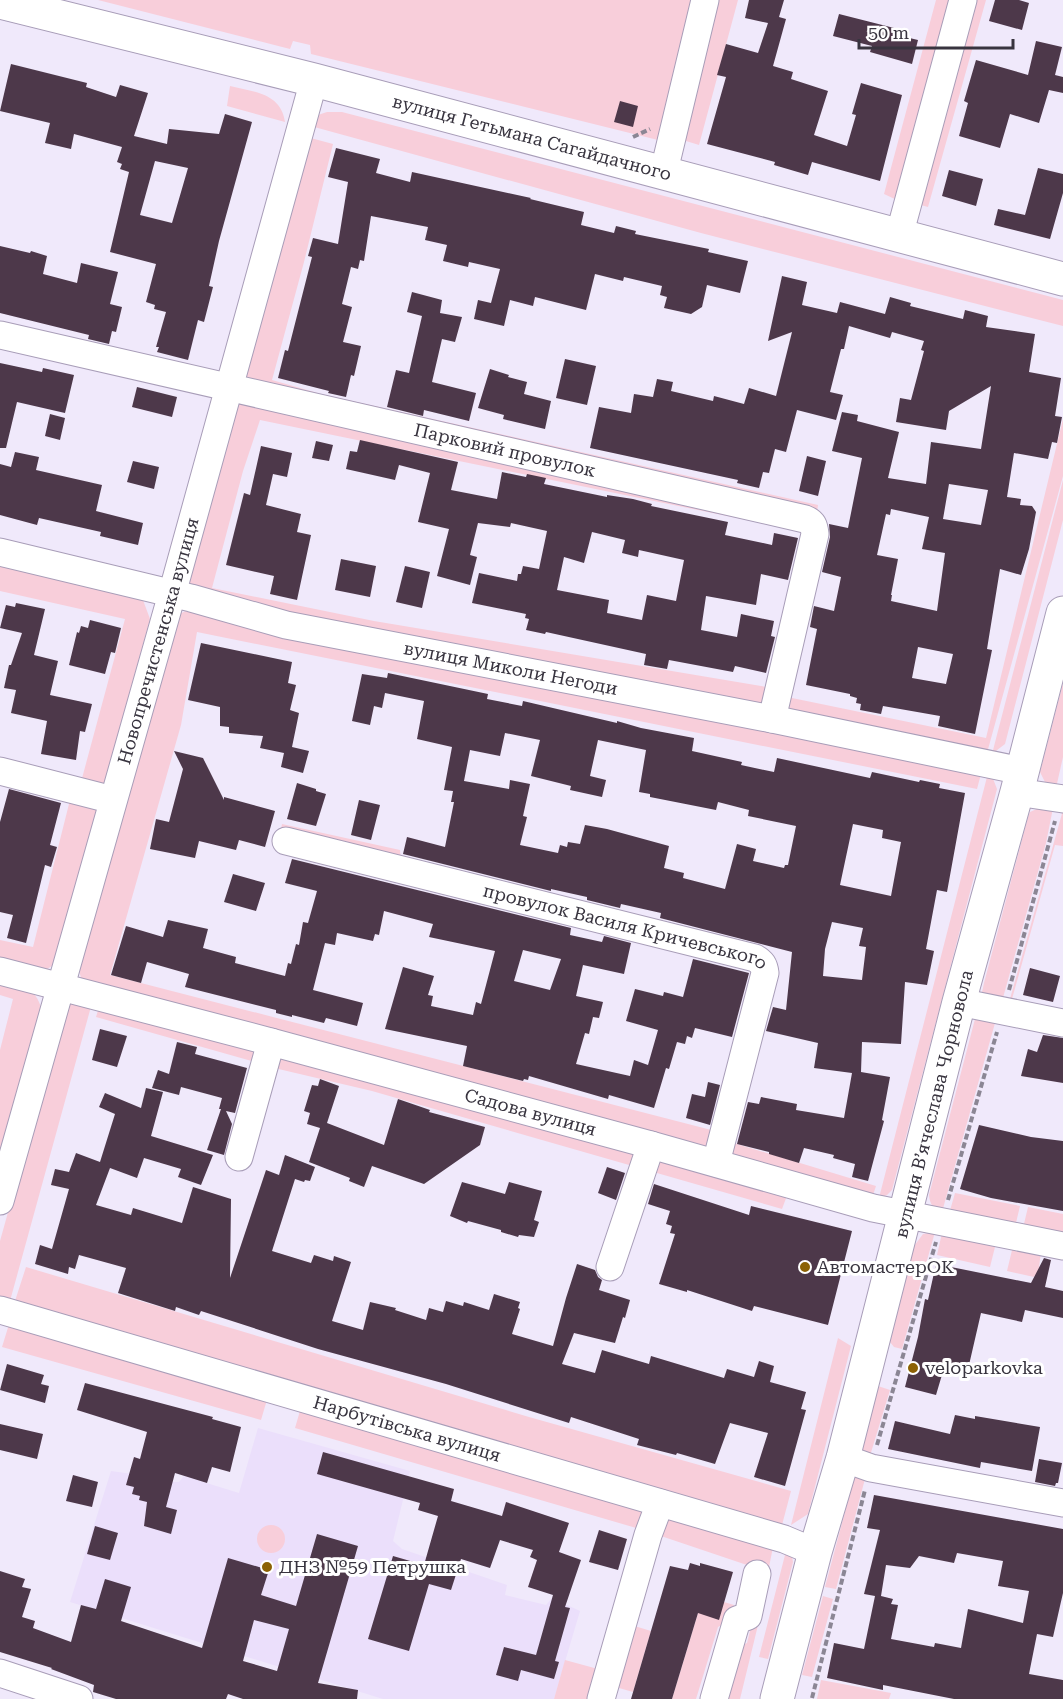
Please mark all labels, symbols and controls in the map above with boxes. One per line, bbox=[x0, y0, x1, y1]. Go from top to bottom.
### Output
scale bar bbox=[859, 12, 1014, 50]
text: 50 m bbox=[868, 22, 909, 43]
street label: вулиця Гетьмана Сагайдачного bbox=[390, 90, 674, 184]
street label: Парковий провулок bbox=[412, 419, 598, 481]
street label: Новопречистенська вулиця bbox=[113, 515, 203, 767]
street label: вулиця Миколи Негоди bbox=[402, 637, 620, 699]
street label: провулок Василя Кричевського bbox=[481, 880, 773, 973]
street label: вулиця Вʼячеслава Чорновола bbox=[890, 967, 977, 1240]
street label: Садова вулиця bbox=[463, 1084, 599, 1140]
place label: АвтомастерОК bbox=[817, 1256, 954, 1277]
marker: АвтомастерОК bbox=[798, 1260, 812, 1274]
place label: veloparkovka bbox=[925, 1357, 1043, 1378]
marker: veloparkovka bbox=[906, 1361, 920, 1375]
street label: Нарбутівська вулиця bbox=[311, 1391, 503, 1466]
place label: ДНЗ №59 Петрушка bbox=[279, 1556, 466, 1577]
marker: ДНЗ №59 Петрушка bbox=[260, 1560, 274, 1574]

